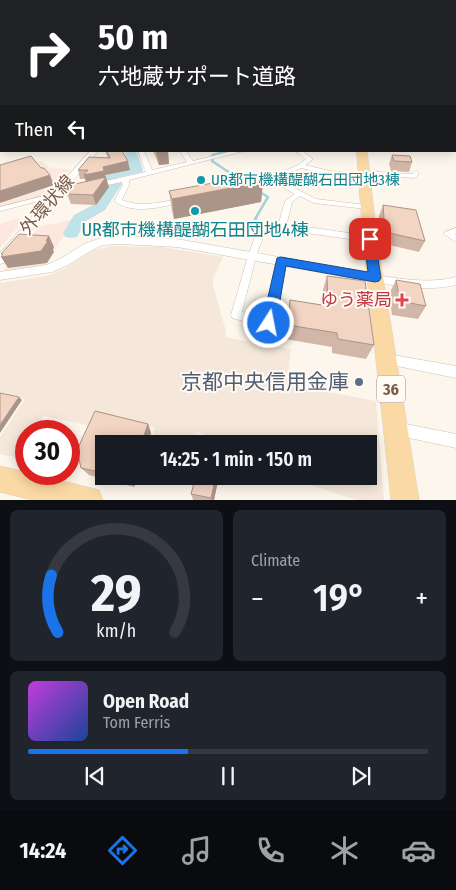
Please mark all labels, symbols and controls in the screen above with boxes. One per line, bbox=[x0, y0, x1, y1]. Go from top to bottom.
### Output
text: 50 m bbox=[98, 16, 168, 58]
icon: right bbox=[15, 20, 80, 85]
text: 六地蔵サポート道路 bbox=[98, 63, 296, 90]
icon: left bbox=[63, 115, 91, 143]
text: Then bbox=[15, 118, 53, 141]
street label: 外環状線 bbox=[15, 171, 79, 239]
place label: UR都市機構醍醐石田団地3棟 bbox=[211, 171, 400, 189]
marker: UR都市機構醍醐石田団地3棟 bbox=[195, 174, 207, 186]
marker: UR都市機構醍醐石田団地4棟 bbox=[189, 205, 201, 217]
pin bbox=[349, 218, 391, 260]
place label: UR都市機構醍醐石田団地4棟 bbox=[81, 219, 309, 241]
icon: arrive bbox=[356, 225, 384, 253]
place label: ゆう薬局 bbox=[320, 289, 392, 311]
marker: ゆう薬局 bbox=[396, 294, 408, 306]
position arrow bbox=[242, 296, 294, 348]
place label: 京都中央信用金庫 bbox=[181, 369, 349, 395]
marker: 京都中央信用金庫 bbox=[353, 376, 365, 388]
road number: 36 bbox=[377, 376, 405, 402]
speed limit sign: 30 bbox=[15, 420, 80, 485]
text: 14:25 · 1 min · 150 m bbox=[160, 448, 312, 471]
text: Climate bbox=[251, 551, 300, 570]
text: 29 bbox=[90, 562, 142, 625]
text: 19° bbox=[313, 575, 366, 621]
text: − bbox=[251, 582, 264, 615]
text: + bbox=[415, 582, 428, 615]
text: km/h bbox=[97, 620, 136, 642]
text: Open Road bbox=[103, 690, 189, 713]
text: Tom Ferris bbox=[103, 713, 170, 732]
icon: previous bbox=[81, 762, 109, 790]
icon: pause bbox=[214, 762, 242, 790]
icon: next bbox=[347, 762, 375, 790]
icon: directions bbox=[105, 833, 140, 868]
icon: music bbox=[179, 833, 214, 868]
icon: phone bbox=[253, 833, 288, 868]
icon: climate bbox=[327, 833, 362, 868]
icon: car bbox=[401, 833, 436, 868]
text: 14:24 bbox=[20, 837, 66, 864]

